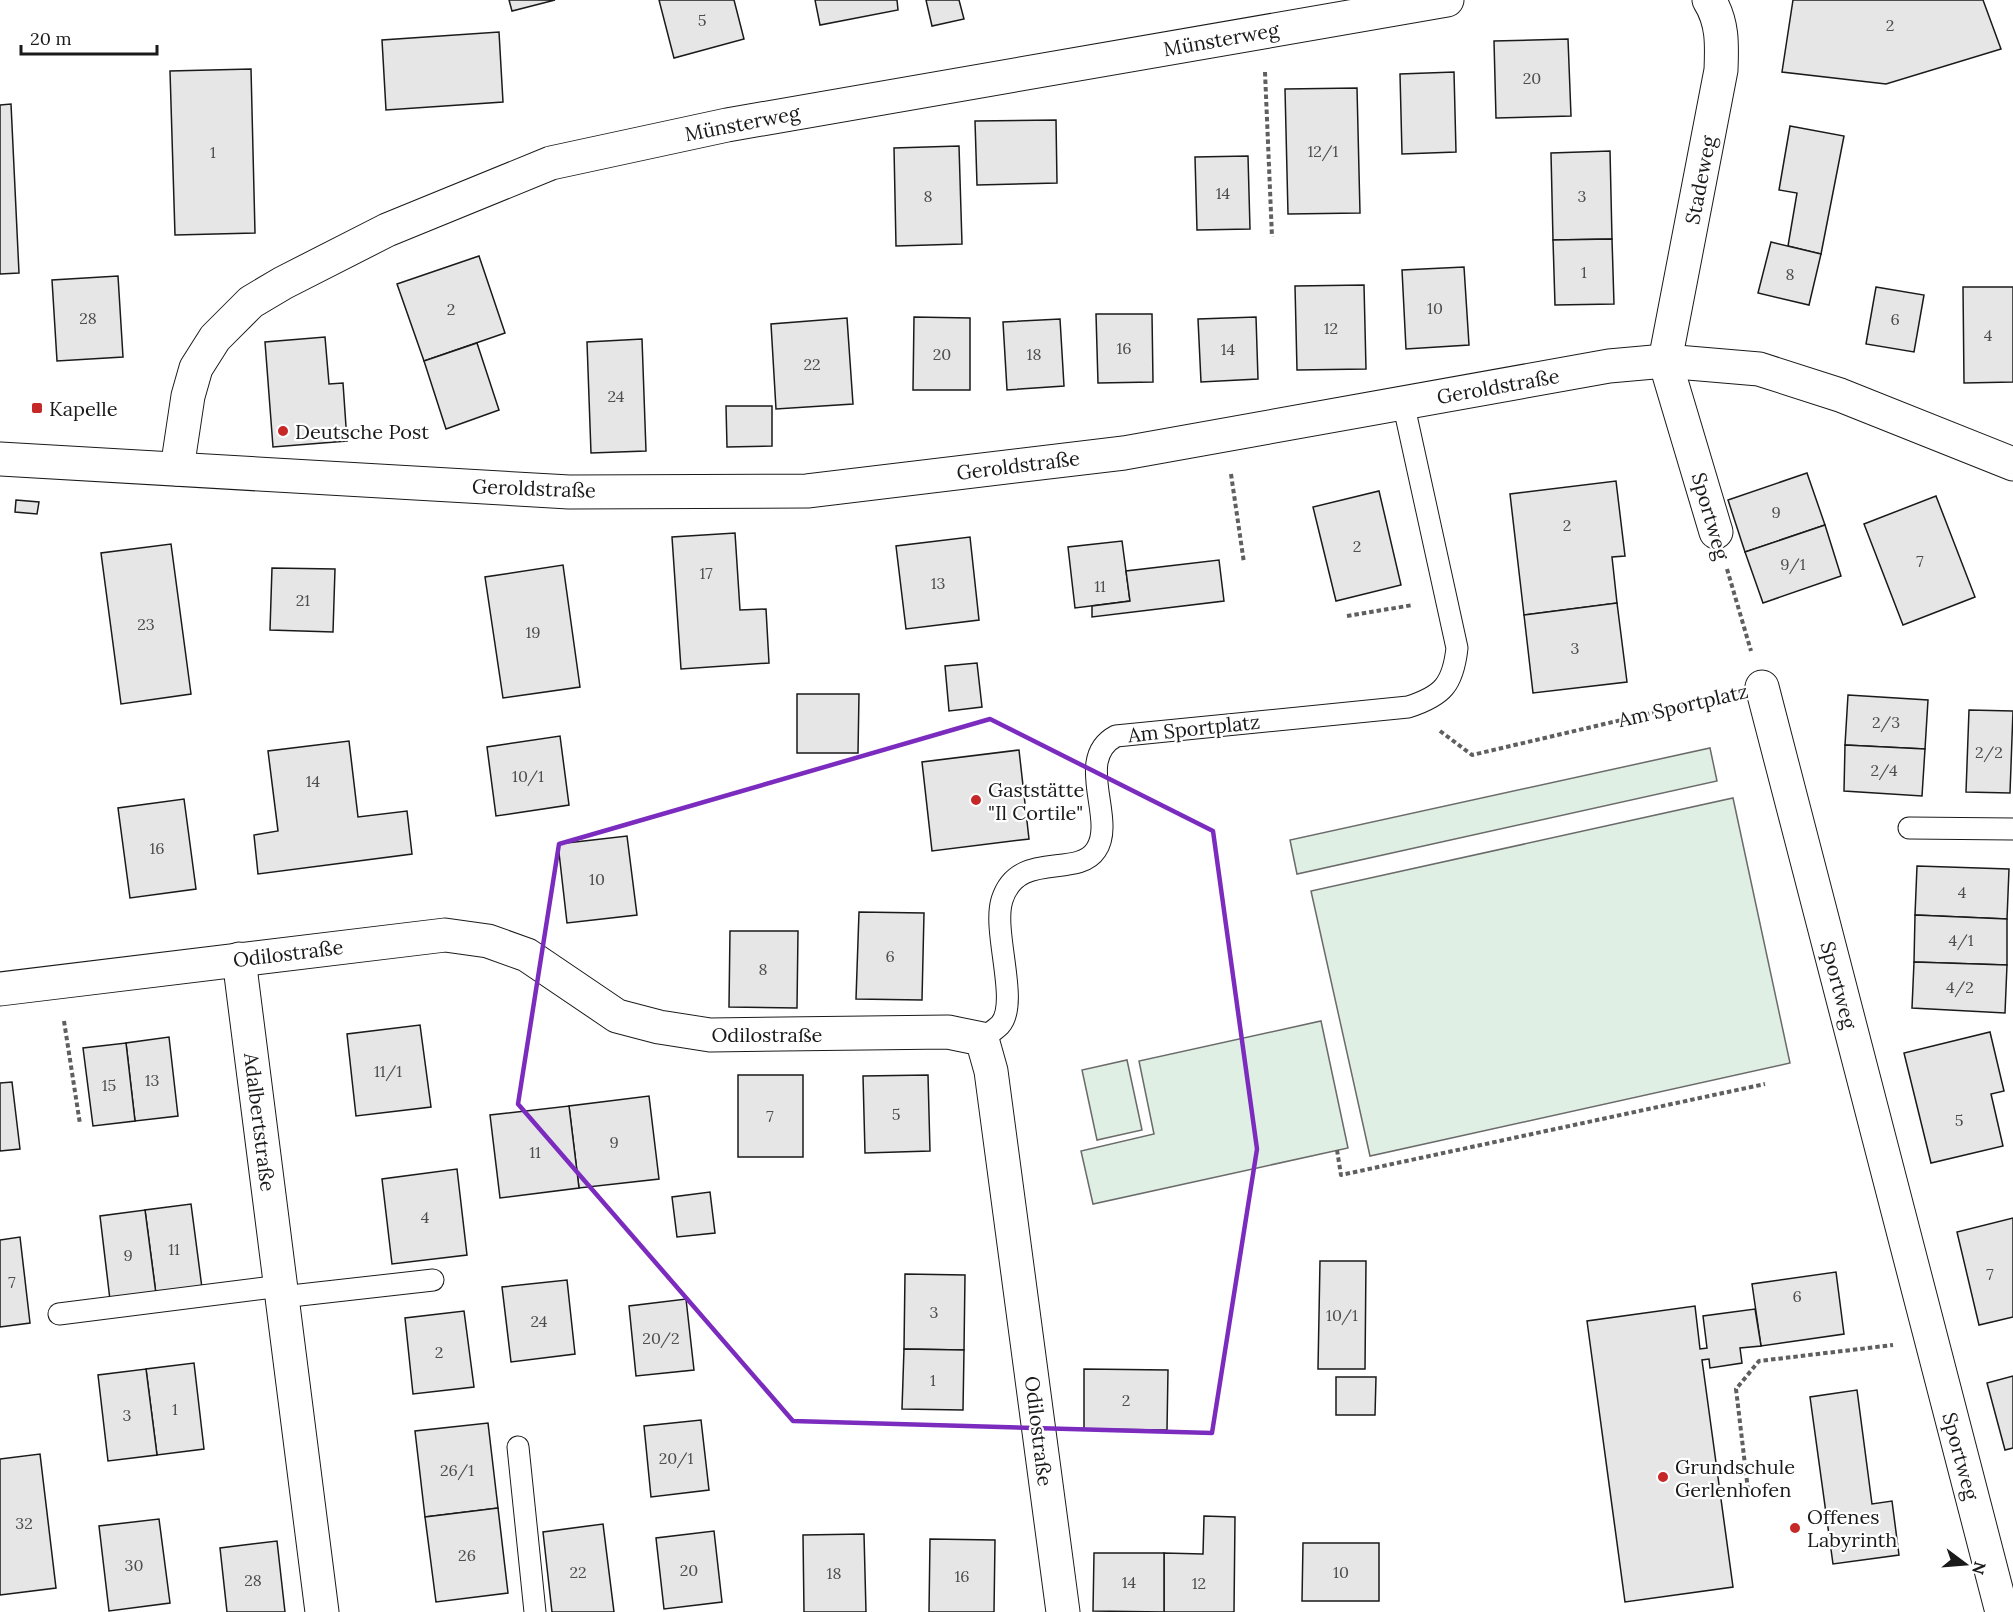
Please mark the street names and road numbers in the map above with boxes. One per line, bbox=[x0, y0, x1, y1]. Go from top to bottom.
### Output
street label: Münsterweg bbox=[1161, 16, 1282, 61]
street label: Münsterweg bbox=[682, 99, 803, 146]
street label: Stadeweg bbox=[1679, 133, 1721, 226]
street label: Geroldstraße bbox=[1435, 363, 1561, 409]
street label: Geroldstraße bbox=[955, 445, 1081, 485]
street label: Sportweg bbox=[1687, 470, 1736, 563]
street label: Geroldstraße bbox=[472, 473, 597, 503]
street label: Am Sportplatz bbox=[1615, 678, 1750, 732]
street label: Am Sportplatz bbox=[1126, 709, 1261, 747]
street label: Odilostraße bbox=[231, 934, 345, 972]
street label: Sportweg bbox=[1815, 939, 1863, 1032]
street label: Odilostraße bbox=[712, 1022, 823, 1047]
street label: Adalbertstraße bbox=[239, 1050, 281, 1193]
street label: Odilostraße bbox=[1020, 1374, 1058, 1488]
street label: Sportweg bbox=[1937, 1410, 1985, 1503]

